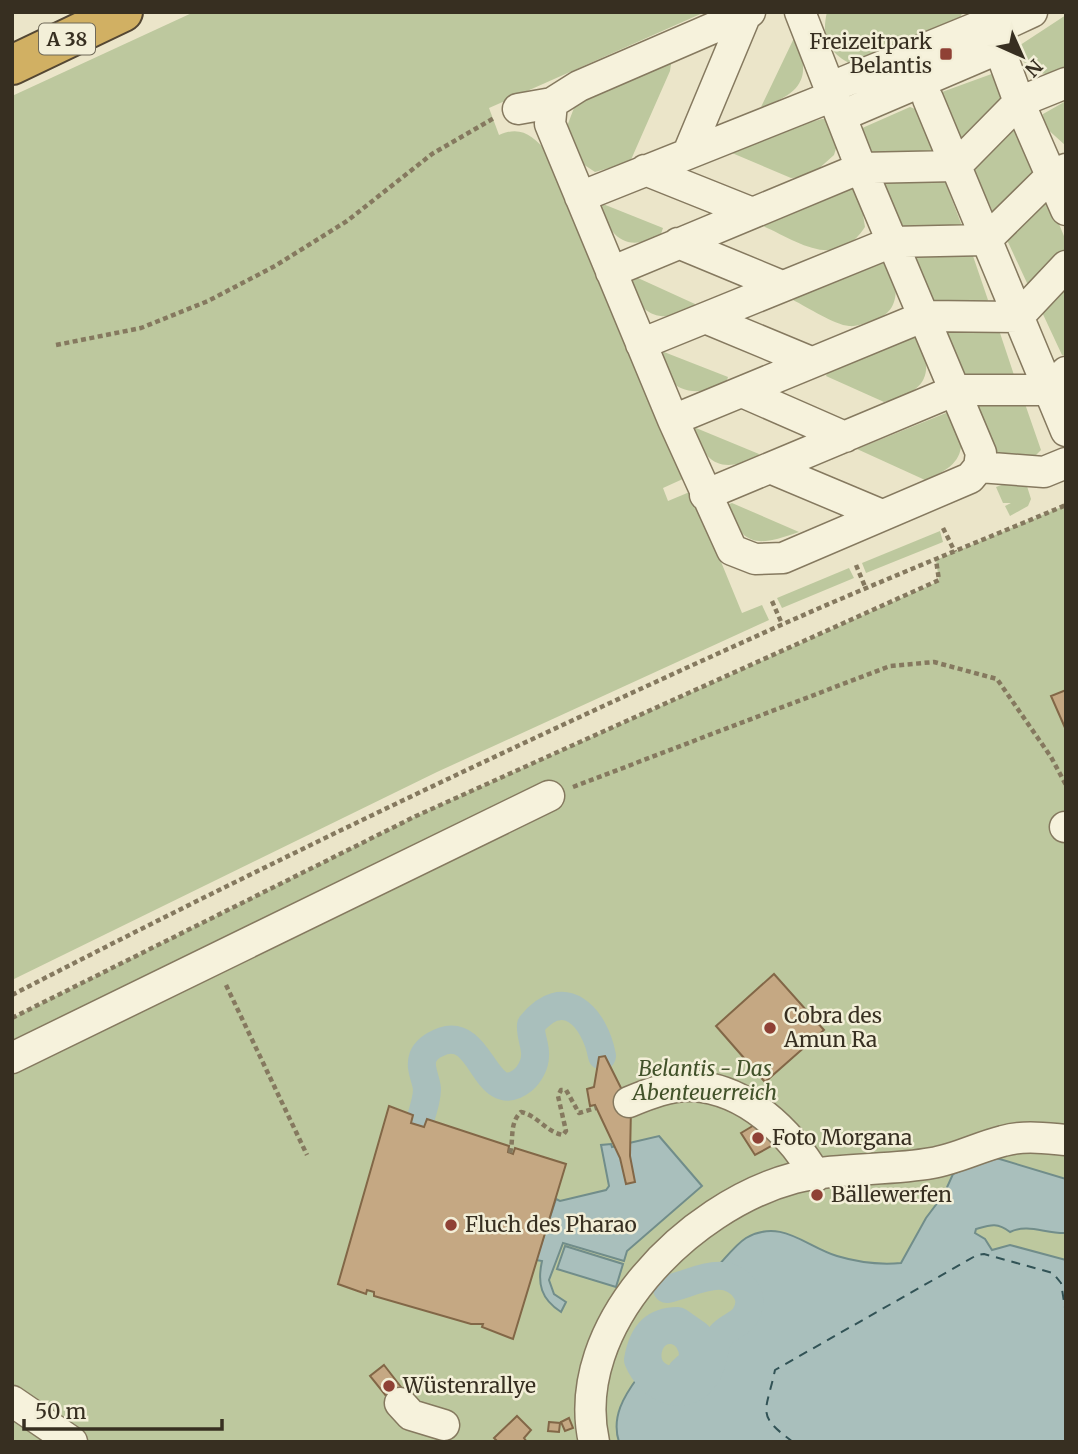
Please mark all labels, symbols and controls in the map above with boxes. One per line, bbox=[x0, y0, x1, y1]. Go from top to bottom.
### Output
north arrow bbox=[987, 21, 1057, 91]
road number: A 38 bbox=[39, 23, 95, 54]
place label: Freizeitpark Belantis bbox=[809, 28, 933, 79]
marker: Freizeitpark Belantis bbox=[938, 46, 954, 62]
text: N bbox=[1020, 54, 1048, 82]
place label: Cobra des Amun Ra bbox=[783, 1002, 882, 1053]
marker: Cobra des Amun Ra bbox=[762, 1020, 778, 1036]
park label: Belantis - Das Abenteuerreich bbox=[631, 1055, 777, 1106]
place label: Foto Morgana bbox=[772, 1124, 912, 1151]
marker: Foto Morgana bbox=[750, 1130, 766, 1146]
place label: Bällewerfen bbox=[831, 1181, 952, 1208]
marker: Bällewerfen bbox=[809, 1187, 825, 1203]
place label: Fluch des Pharao bbox=[465, 1211, 637, 1238]
marker: Fluch des Pharao bbox=[443, 1217, 459, 1233]
place label: Wüstenrallye bbox=[402, 1372, 536, 1399]
marker: Wüstenrallye bbox=[381, 1378, 397, 1394]
scale bar bbox=[24, 1388, 222, 1432]
text: 50 m bbox=[35, 1398, 86, 1425]

